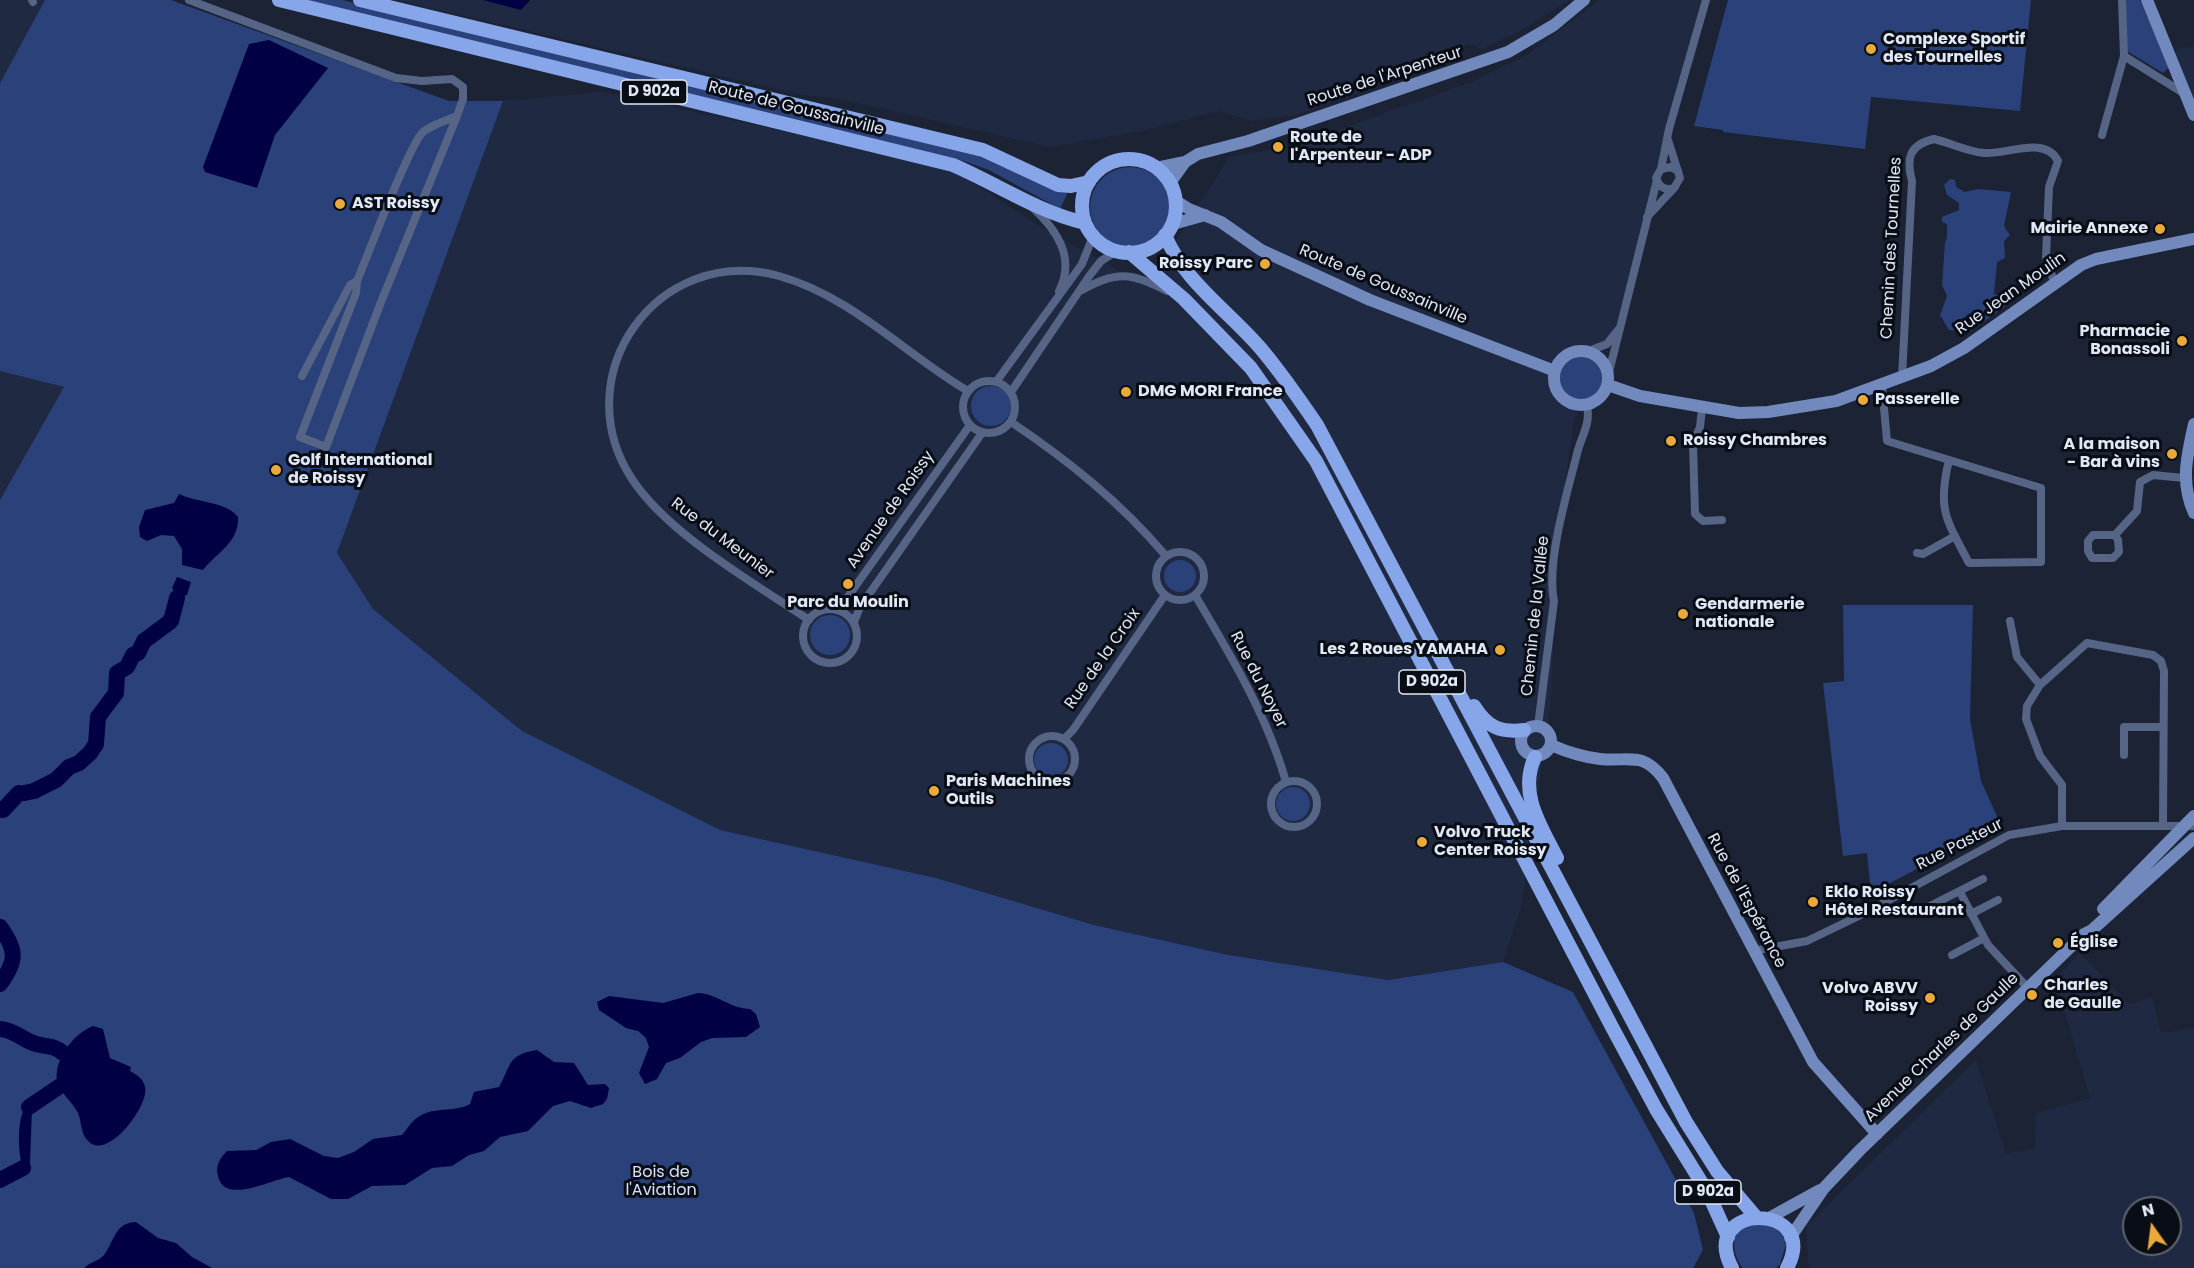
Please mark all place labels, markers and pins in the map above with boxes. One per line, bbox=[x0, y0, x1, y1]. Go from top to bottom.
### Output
place label: Complexe Sportif des Tournelles bbox=[1883, 30, 2025, 68]
marker: Complexe Sportif des Tournelles bbox=[1864, 42, 1878, 56]
place label: Route de l'Arpenteur - ADP bbox=[1290, 128, 1432, 166]
marker: Route de l'Arpenteur - ADP bbox=[1271, 140, 1285, 154]
place label: AST Roissy bbox=[352, 194, 440, 214]
marker: AST Roissy bbox=[333, 197, 347, 211]
place label: Mairie Annexe bbox=[2030, 219, 2148, 239]
marker: Mairie Annexe bbox=[2153, 222, 2167, 236]
place label: Roissy Parc bbox=[1159, 254, 1253, 274]
marker: Roissy Parc bbox=[1258, 257, 1272, 271]
place label: Pharmacie Bonassoli bbox=[2079, 322, 2170, 360]
marker: Pharmacie Bonassoli bbox=[2175, 334, 2189, 348]
place label: DMG MORI France bbox=[1138, 382, 1282, 402]
marker: DMG MORI France bbox=[1119, 385, 1133, 399]
place label: Passerelle bbox=[1875, 390, 1960, 410]
marker: Passerelle bbox=[1856, 393, 1870, 407]
place label: Roissy Chambres bbox=[1683, 431, 1827, 451]
marker: Roissy Chambres bbox=[1664, 434, 1678, 448]
place label: A la maison - Bar à vins bbox=[2063, 435, 2160, 473]
marker: A la maison - Bar à vins bbox=[2165, 447, 2179, 461]
place label: Golf International de Roissy bbox=[288, 451, 432, 489]
marker: Golf International de Roissy bbox=[269, 463, 283, 477]
marker: Parc du Moulin bbox=[841, 577, 855, 591]
place label: Parc du Moulin bbox=[787, 593, 909, 613]
place label: Gendarmerie nationale bbox=[1695, 595, 1805, 633]
marker: Gendarmerie nationale bbox=[1676, 607, 1690, 621]
place label: Les 2 Roues YAMAHA bbox=[1320, 640, 1488, 660]
marker: Les 2 Roues YAMAHA bbox=[1493, 643, 1507, 657]
place label: Paris Machines Outils bbox=[946, 772, 1071, 810]
marker: Paris Machines Outils bbox=[927, 784, 941, 798]
place label: Volvo Truck Center Roissy bbox=[1434, 823, 1547, 861]
marker: Volvo Truck Center Roissy bbox=[1415, 835, 1429, 849]
place label: Eklo Roissy Hôtel Restaurant bbox=[1825, 883, 1964, 921]
marker: Eklo Roissy Hôtel Restaurant bbox=[1806, 895, 1820, 909]
place label: Église bbox=[2070, 933, 2118, 953]
marker: Église bbox=[2051, 936, 2065, 950]
place label: Charles de Gaulle bbox=[2044, 976, 2121, 1014]
place label: Volvo ABVV Roissy bbox=[1822, 979, 1918, 1017]
marker: Charles de Gaulle bbox=[2025, 988, 2039, 1002]
marker: Volvo ABVV Roissy bbox=[1923, 991, 1937, 1005]

